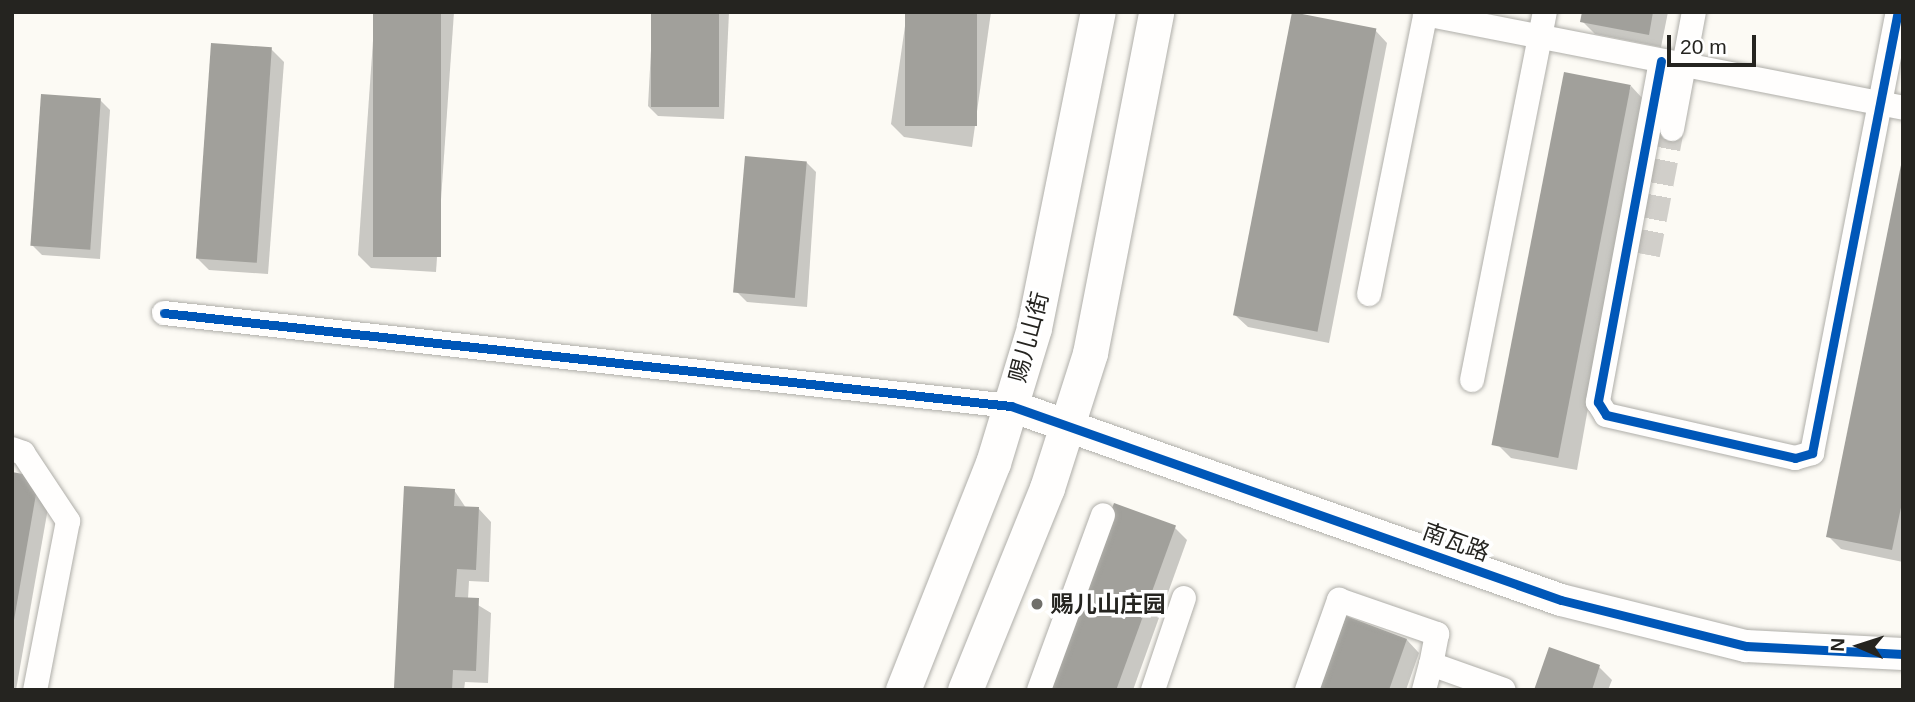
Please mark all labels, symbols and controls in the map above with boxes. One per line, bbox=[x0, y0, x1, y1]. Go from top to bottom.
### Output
scale bar bbox=[1670, 21, 1759, 65]
text: 20 m bbox=[1680, 35, 1727, 58]
street label: 赐儿山街 bbox=[1004, 289, 1054, 385]
street label: 南瓦路 bbox=[1419, 517, 1493, 567]
place label: 赐儿山庄园 bbox=[1051, 590, 1166, 618]
marker: 赐儿山庄园 bbox=[1029, 596, 1045, 612]
north arrow bbox=[1824, 611, 1894, 681]
text: N bbox=[1827, 637, 1848, 652]

